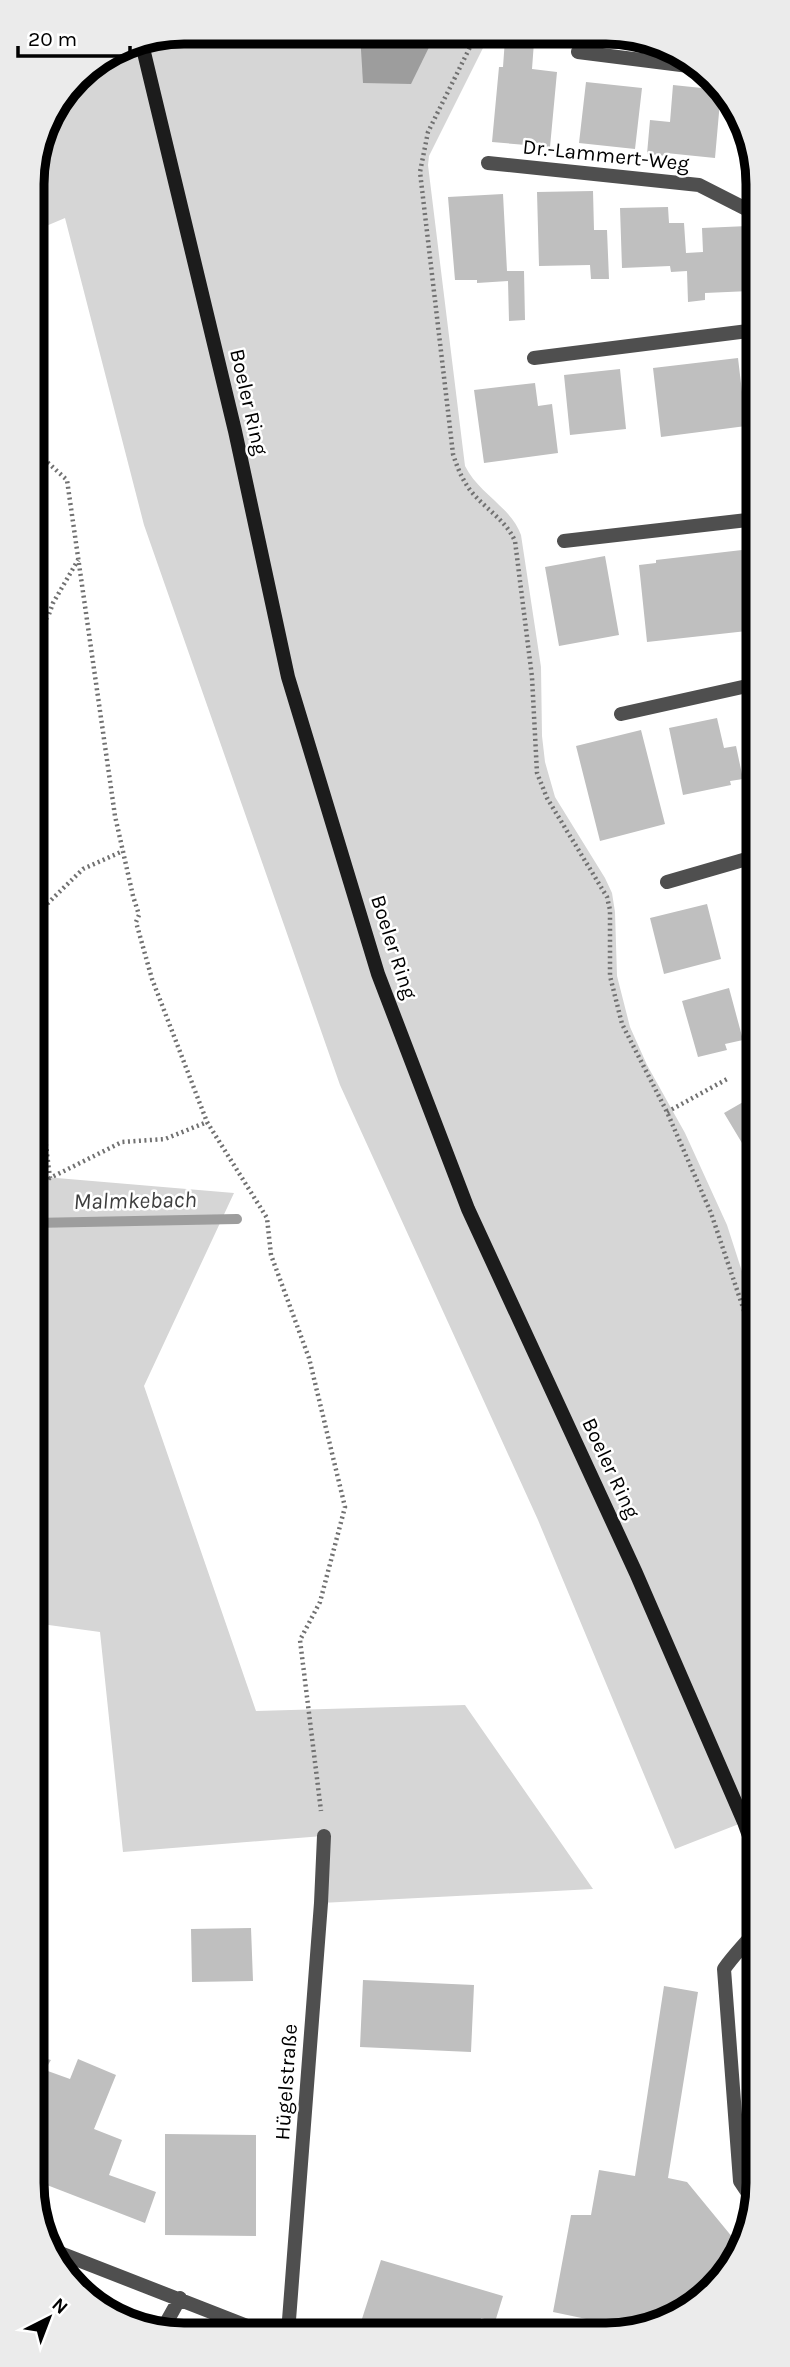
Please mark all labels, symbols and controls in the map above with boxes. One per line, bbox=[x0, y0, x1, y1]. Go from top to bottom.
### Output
scale bar bbox=[18, 14, 130, 58]
text: 20 m bbox=[28, 27, 77, 51]
street label: Dr.-Lammert-Weg bbox=[521, 134, 691, 176]
street label: Boeler Ring bbox=[225, 347, 273, 458]
street label: Boeler Ring bbox=[366, 892, 422, 1002]
water label: Malmkebach bbox=[73, 1186, 197, 1215]
street label: Boeler Ring bbox=[577, 1414, 645, 1522]
street label: Hügelstraße bbox=[270, 2023, 302, 2141]
north arrow bbox=[14, 2283, 84, 2353]
text: N bbox=[47, 2293, 72, 2319]

